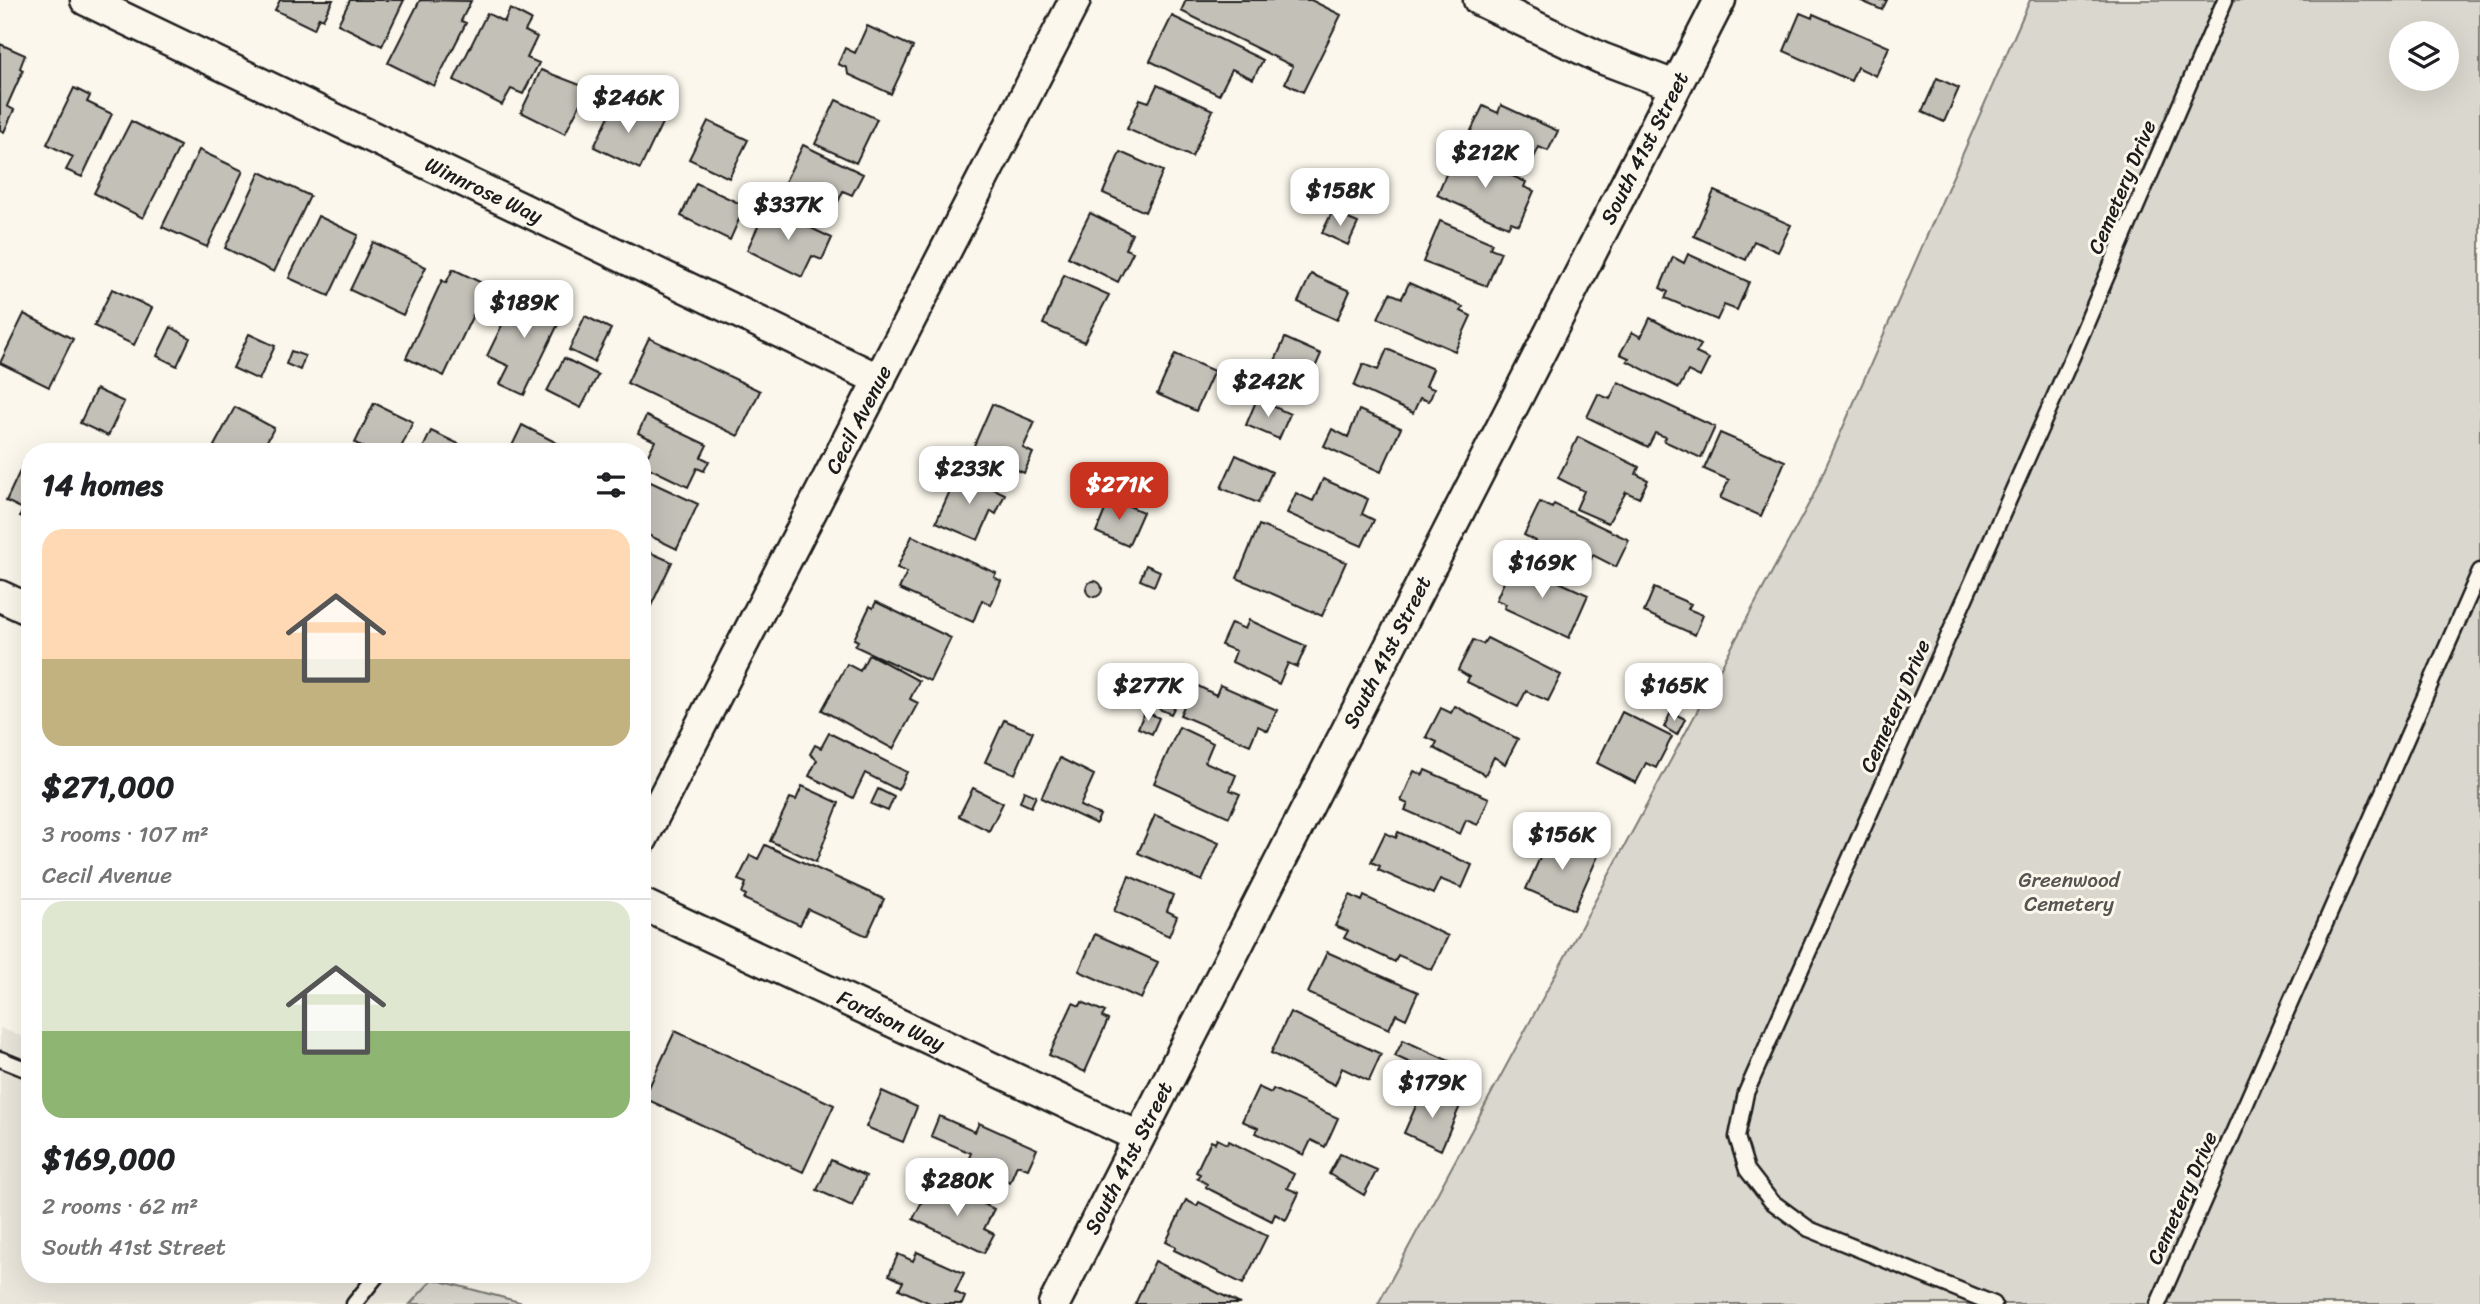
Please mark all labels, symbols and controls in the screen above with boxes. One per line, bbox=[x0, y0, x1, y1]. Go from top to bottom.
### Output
map controls bbox=[2389, 21, 2459, 91]
button: layers bbox=[2389, 21, 2459, 91]
street label: South 41st Street bbox=[1589, 65, 1700, 232]
pin: $246K bbox=[579, 76, 677, 135]
text: $246K bbox=[593, 77, 663, 118]
street label: Cemetery Drive bbox=[2077, 114, 2167, 260]
pin: $212K bbox=[1436, 130, 1534, 190]
text: $212K bbox=[1452, 132, 1518, 173]
street label: Winnrose Way bbox=[418, 146, 549, 235]
pin: $158K bbox=[1291, 168, 1389, 228]
text: $158K bbox=[1306, 170, 1374, 211]
pin: $337K bbox=[739, 182, 837, 242]
text: $337K bbox=[754, 184, 822, 225]
pin: $189K bbox=[475, 280, 573, 340]
text: $189K bbox=[490, 282, 558, 323]
street label: Cecil Avenue bbox=[814, 358, 903, 481]
pin: $242K bbox=[1219, 360, 1317, 419]
text: $242K bbox=[1233, 361, 1303, 402]
pin: $233K bbox=[920, 447, 1018, 506]
text: $233K bbox=[935, 448, 1003, 489]
text: 14 homes bbox=[42, 458, 163, 512]
pin: $271K bbox=[1070, 462, 1168, 522]
text: $271K bbox=[1086, 464, 1152, 505]
icon: filters bbox=[592, 466, 630, 504]
pin: $169K bbox=[1493, 540, 1591, 600]
text: $169K bbox=[1509, 542, 1575, 583]
street label: South 41st Street bbox=[1332, 569, 1442, 736]
icon: home bbox=[273, 575, 399, 701]
street label: Cemetery Drive bbox=[1849, 633, 1941, 779]
pin: $277K bbox=[1099, 664, 1197, 723]
pin: $165K bbox=[1625, 664, 1723, 723]
text: $277K bbox=[1114, 665, 1183, 706]
text: $165K bbox=[1641, 665, 1707, 706]
text: $271,000 bbox=[42, 760, 174, 814]
pin: $156K bbox=[1513, 812, 1611, 872]
text: 3 rooms · 107 m² bbox=[42, 814, 209, 855]
text: $156K bbox=[1529, 814, 1595, 855]
text: Cecil Avenue bbox=[42, 855, 172, 896]
park label: Greenwood Cemetery bbox=[2018, 861, 2122, 923]
icon: home bbox=[273, 947, 399, 1073]
street label: Fordson Way bbox=[831, 979, 951, 1063]
pin: $179K bbox=[1383, 1060, 1481, 1120]
text: $179K bbox=[1399, 1062, 1465, 1103]
street label: South 41st Street bbox=[1073, 1074, 1184, 1241]
street label: Cemetery Drive bbox=[2136, 1125, 2228, 1271]
text: $169,000 bbox=[42, 1132, 175, 1186]
pin: $280K bbox=[908, 1158, 1006, 1218]
text: $280K bbox=[921, 1160, 993, 1201]
text: 2 rooms · 62 m² bbox=[42, 1186, 198, 1227]
text: South 41st Street bbox=[42, 1227, 226, 1268]

